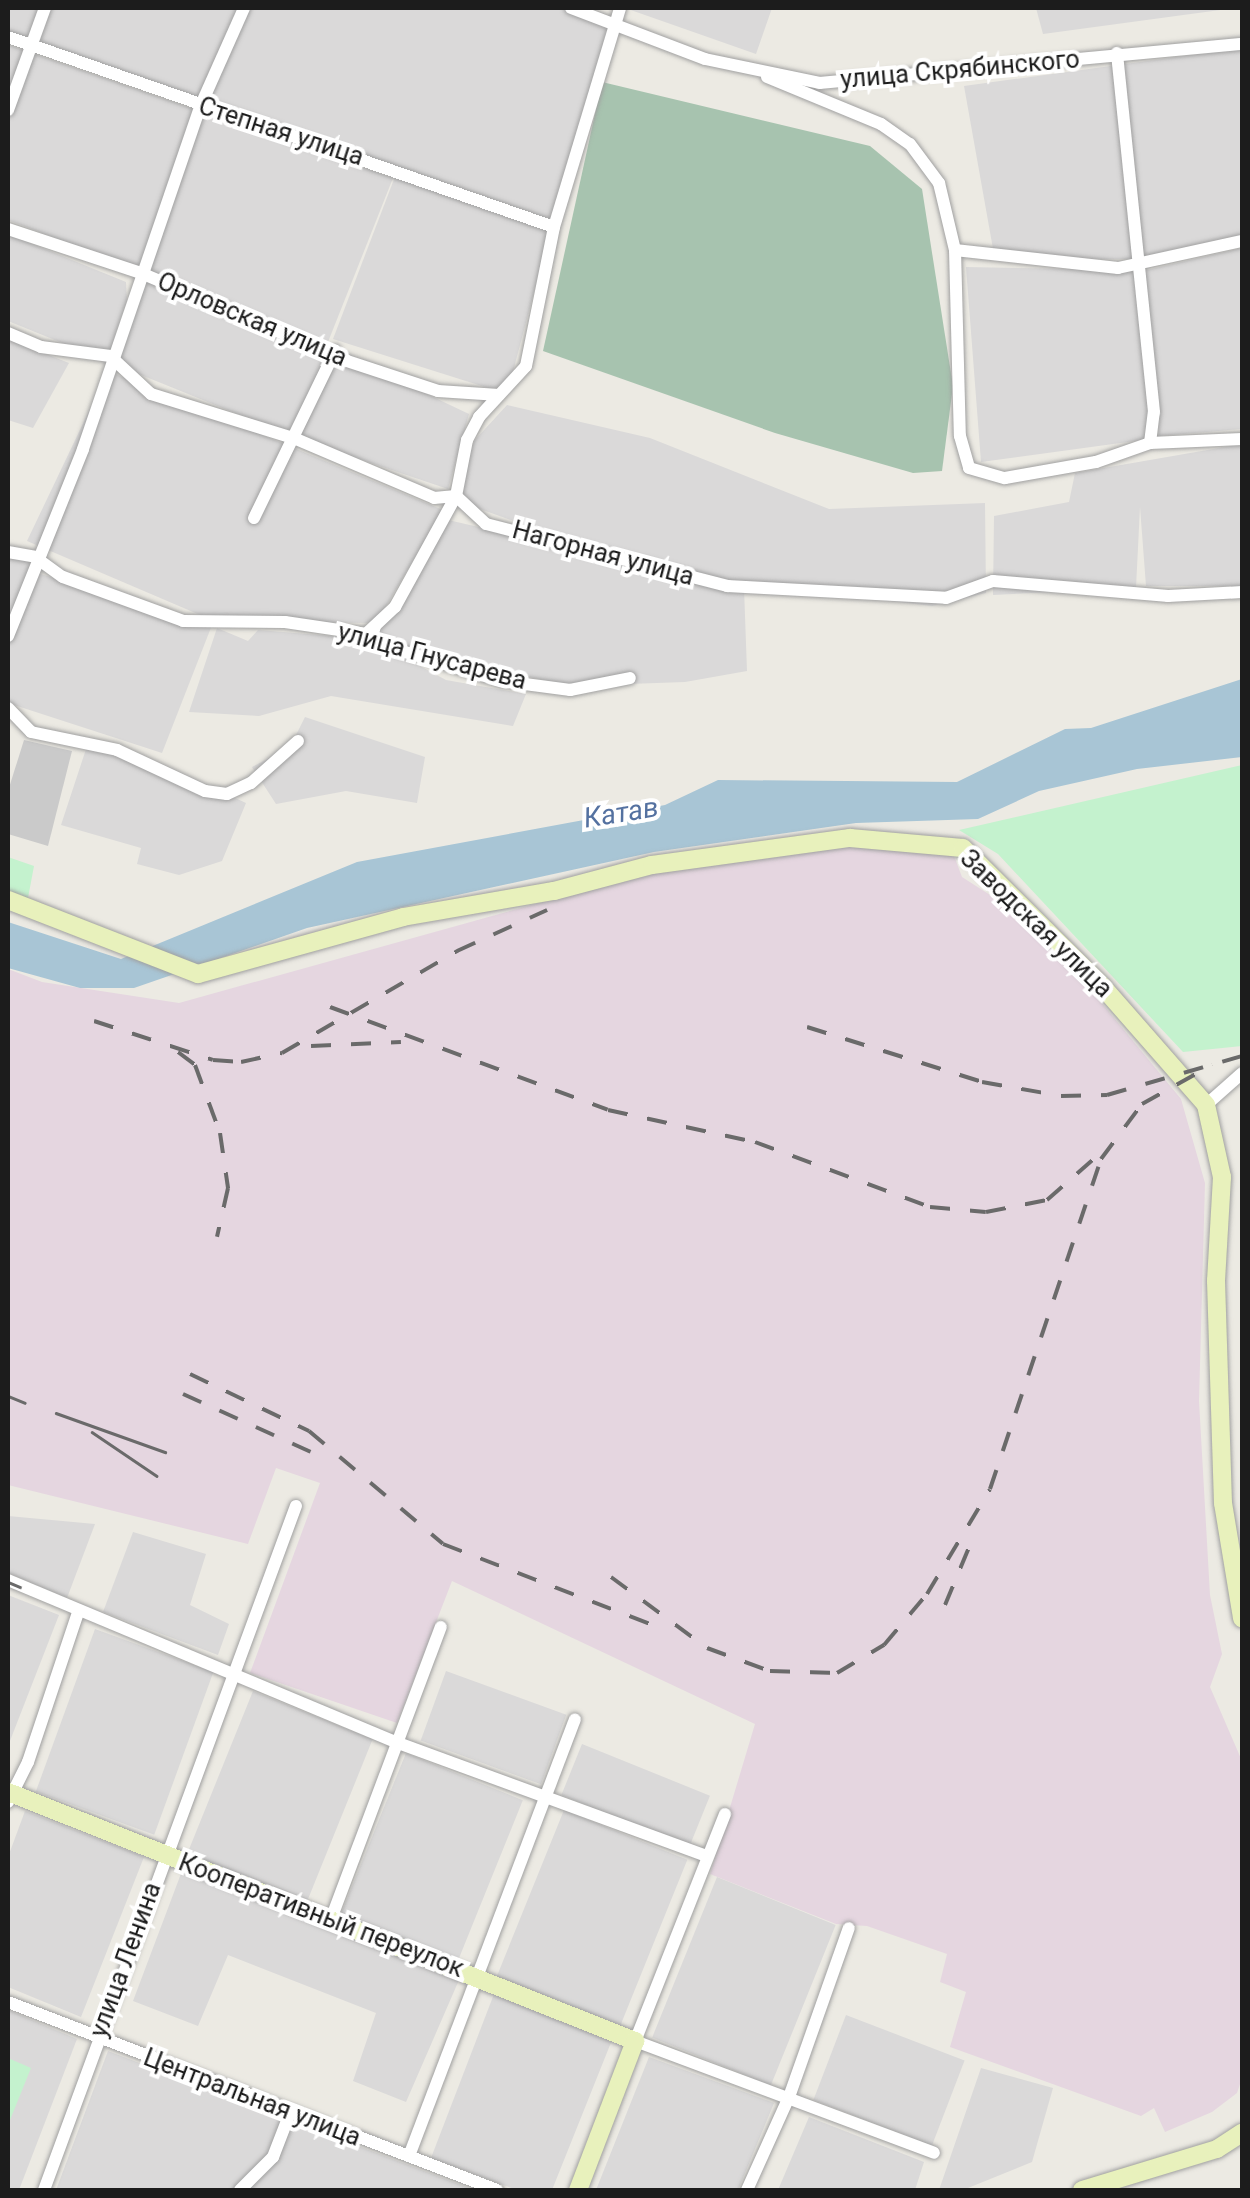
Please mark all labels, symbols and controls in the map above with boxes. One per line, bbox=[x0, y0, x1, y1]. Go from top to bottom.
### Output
street label: улица Скрябинского bbox=[839, 45, 1081, 95]
street label: Степная улица bbox=[195, 91, 367, 173]
street label: Орловская улица bbox=[153, 267, 351, 373]
street label: Нагорная улица bbox=[509, 515, 697, 593]
street label: улица Гнусарева bbox=[334, 617, 530, 697]
water label: Катав bbox=[581, 791, 661, 835]
street label: Заводская улица bbox=[954, 844, 1118, 1004]
street label: Кооперативный переулок bbox=[174, 1848, 468, 1984]
street label: улица Ленина bbox=[84, 1878, 168, 2042]
street label: Центральная улица bbox=[139, 2043, 365, 2153]

